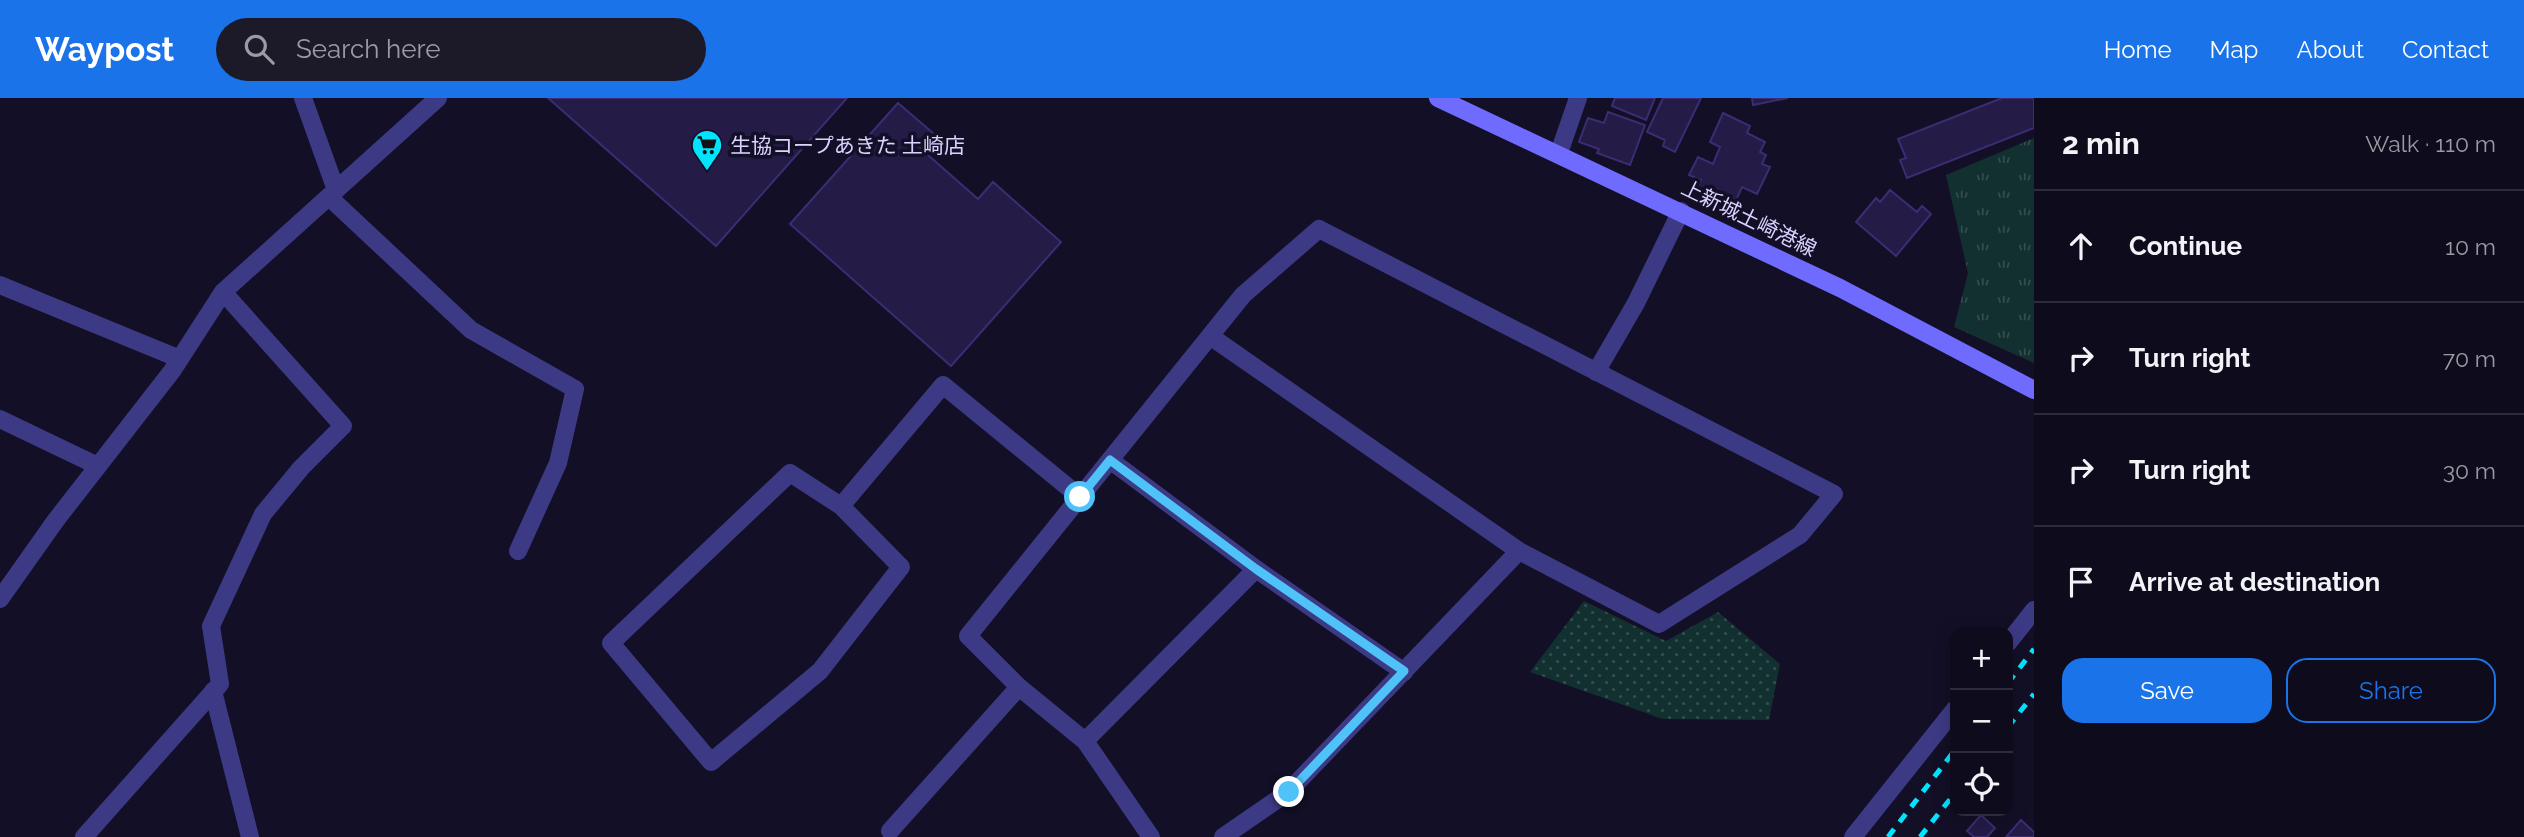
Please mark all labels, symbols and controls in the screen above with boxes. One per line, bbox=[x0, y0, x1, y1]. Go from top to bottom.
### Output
search box bbox=[216, 18, 706, 81]
text: Waypost bbox=[35, 30, 174, 69]
icon: search bbox=[240, 30, 278, 68]
text: Search here bbox=[296, 34, 440, 64]
text: Home bbox=[2104, 35, 2172, 64]
text: Map bbox=[2210, 35, 2258, 64]
text: About bbox=[2296, 35, 2364, 64]
text: Contact bbox=[2402, 35, 2489, 64]
text: 2 min bbox=[2062, 126, 2140, 161]
supermarket icon: 生協コープあきた 土崎店 bbox=[690, 128, 724, 172]
text: Walk · 110 m bbox=[2365, 130, 2496, 157]
place label: 生協コープあきた 土崎店 bbox=[730, 133, 965, 158]
street label: 上新城土崎港線 bbox=[1677, 175, 1821, 261]
icon: ahead bbox=[2062, 227, 2100, 265]
text: Continue bbox=[2129, 231, 2242, 261]
text: 10 m bbox=[2445, 233, 2496, 260]
icon: right bbox=[2062, 339, 2100, 377]
text: Turn right bbox=[2129, 343, 2250, 373]
text: 70 m bbox=[2443, 345, 2496, 372]
icon: right bbox=[2062, 451, 2100, 489]
text: Turn right bbox=[2129, 455, 2250, 485]
text: 30 m bbox=[2443, 457, 2496, 484]
route start bbox=[1064, 481, 1095, 512]
icon: arrive bbox=[2062, 563, 2100, 601]
text: Arrive at destination bbox=[2129, 567, 2380, 597]
map controls bbox=[1950, 627, 2013, 816]
button: + bbox=[1950, 627, 2013, 690]
button: Save bbox=[2062, 658, 2272, 723]
button: Share bbox=[2286, 658, 2496, 723]
button: − bbox=[1950, 690, 2013, 753]
button: locate bbox=[1950, 753, 2013, 816]
route end bbox=[1273, 776, 1304, 807]

